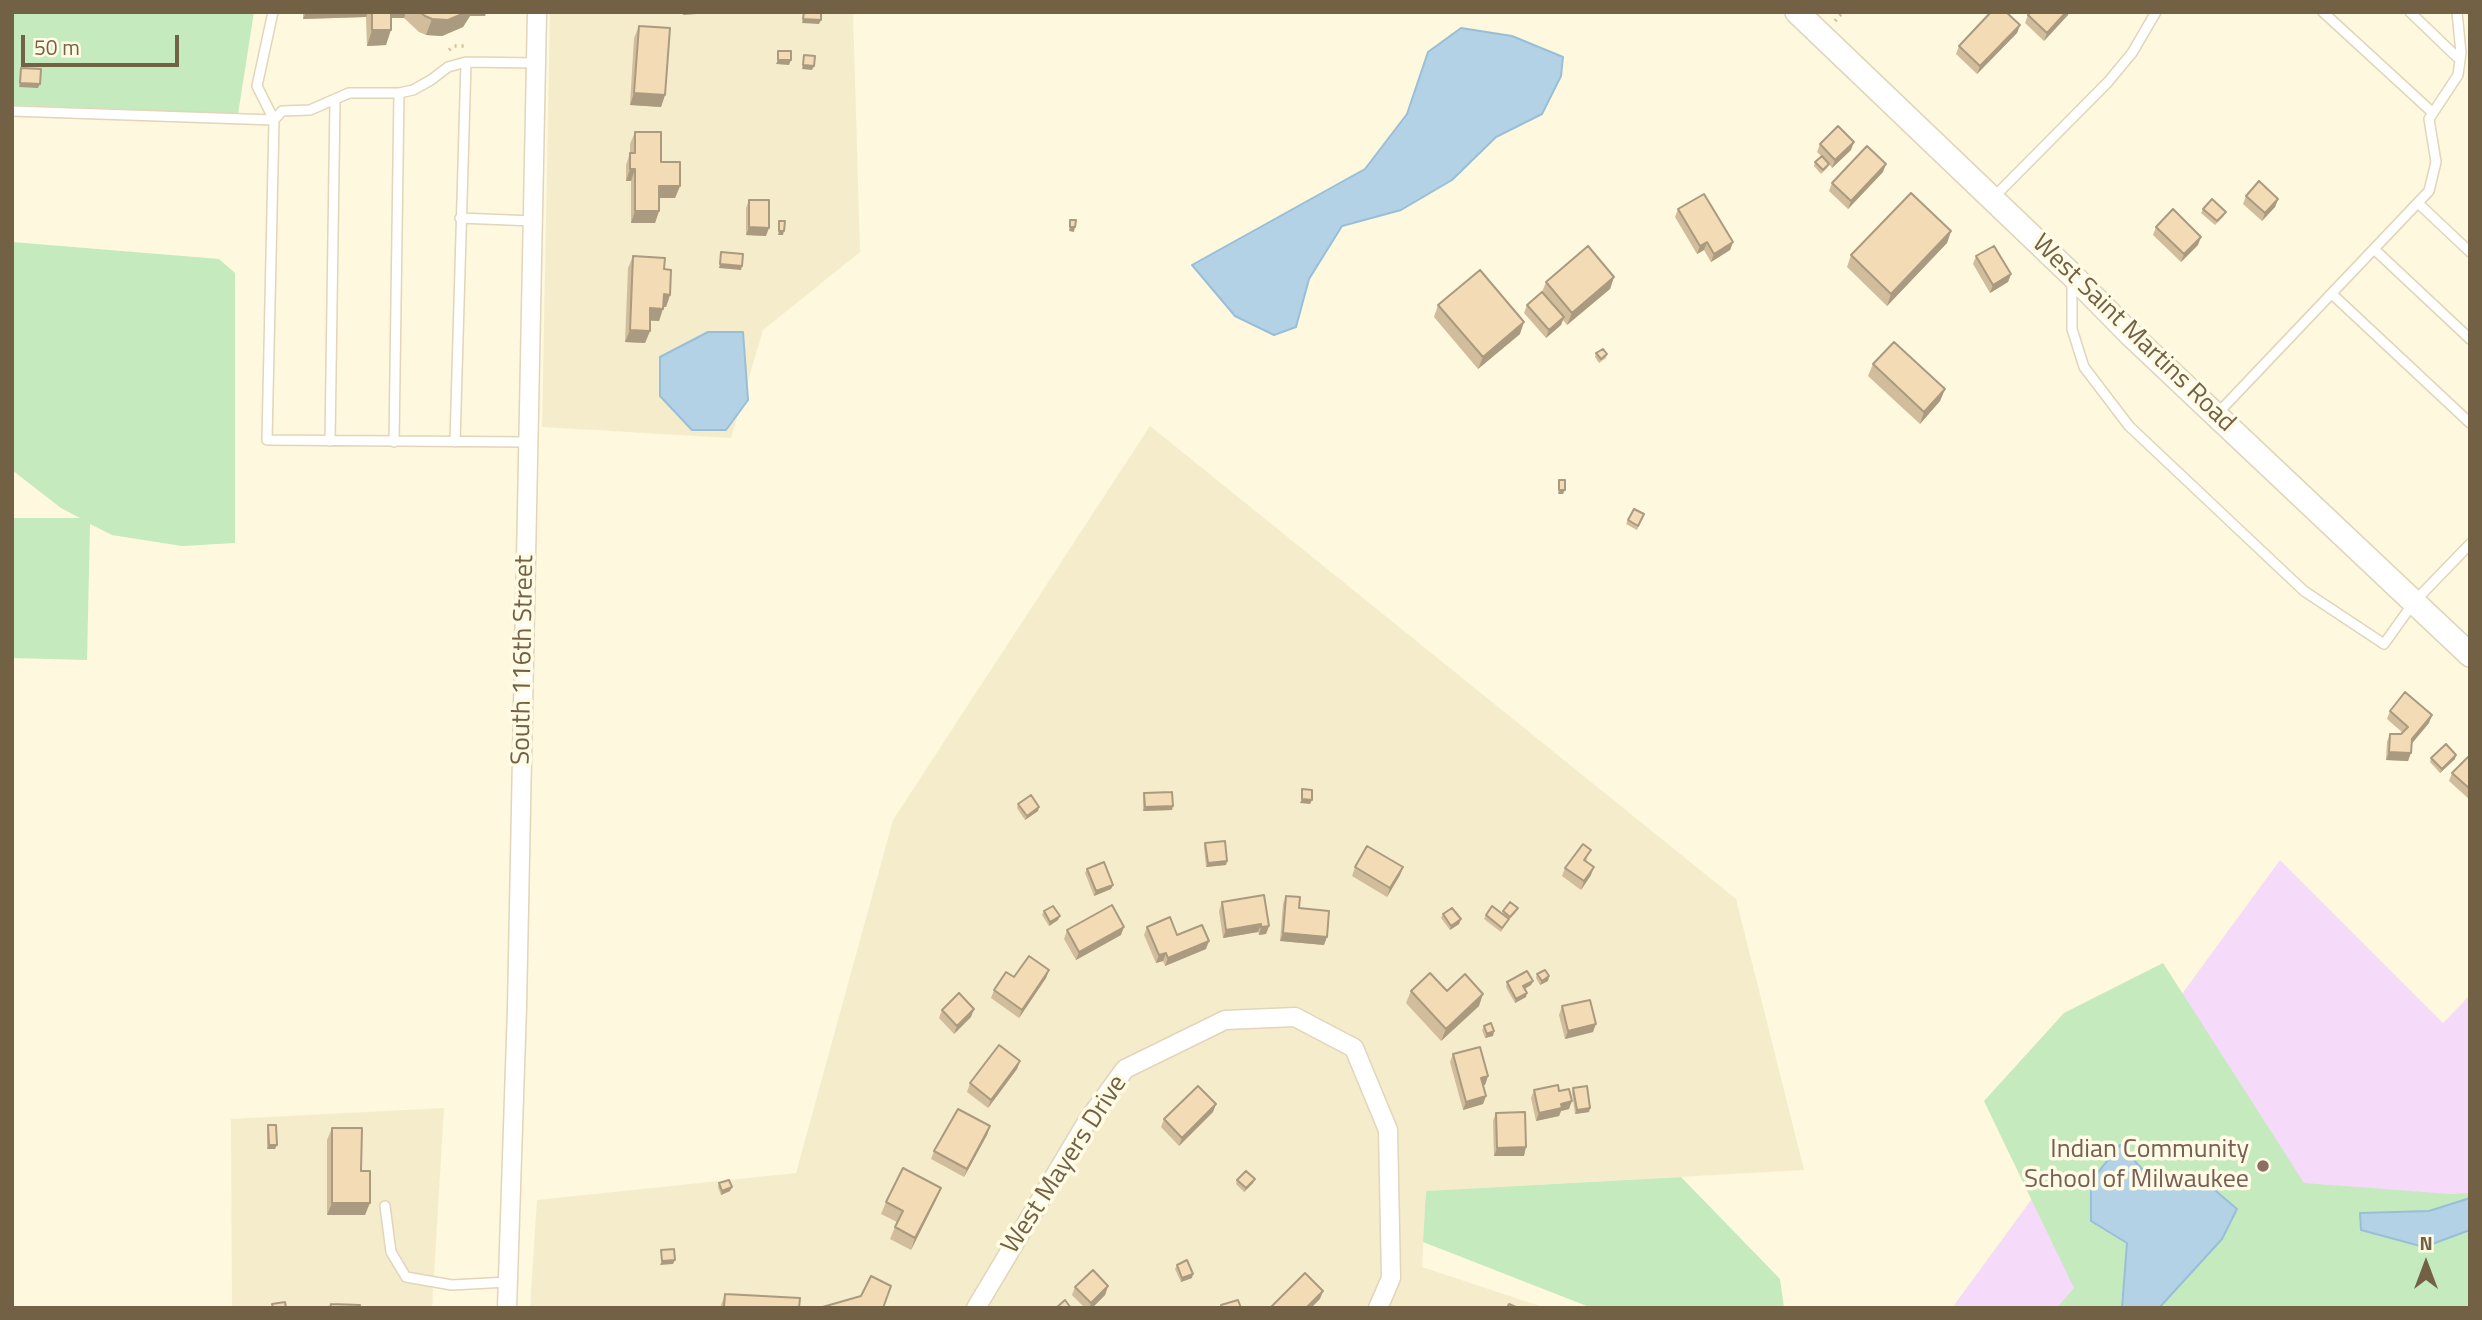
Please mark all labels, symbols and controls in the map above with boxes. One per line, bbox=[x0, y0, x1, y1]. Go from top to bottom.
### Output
scale bar bbox=[24, 21, 182, 65]
text: 50 m bbox=[34, 31, 80, 63]
street label: West Saint Martins Road bbox=[2025, 229, 2241, 439]
street label: South 116th Street bbox=[507, 555, 541, 765]
street label: West Mayers Drive bbox=[996, 1070, 1134, 1260]
place label: Indian Community School of Milwaukee bbox=[2024, 1135, 2249, 1196]
marker: Indian Community School of Milwaukee bbox=[2255, 1158, 2271, 1174]
text: N bbox=[2419, 1228, 2433, 1257]
north arrow bbox=[2391, 1229, 2461, 1299]

